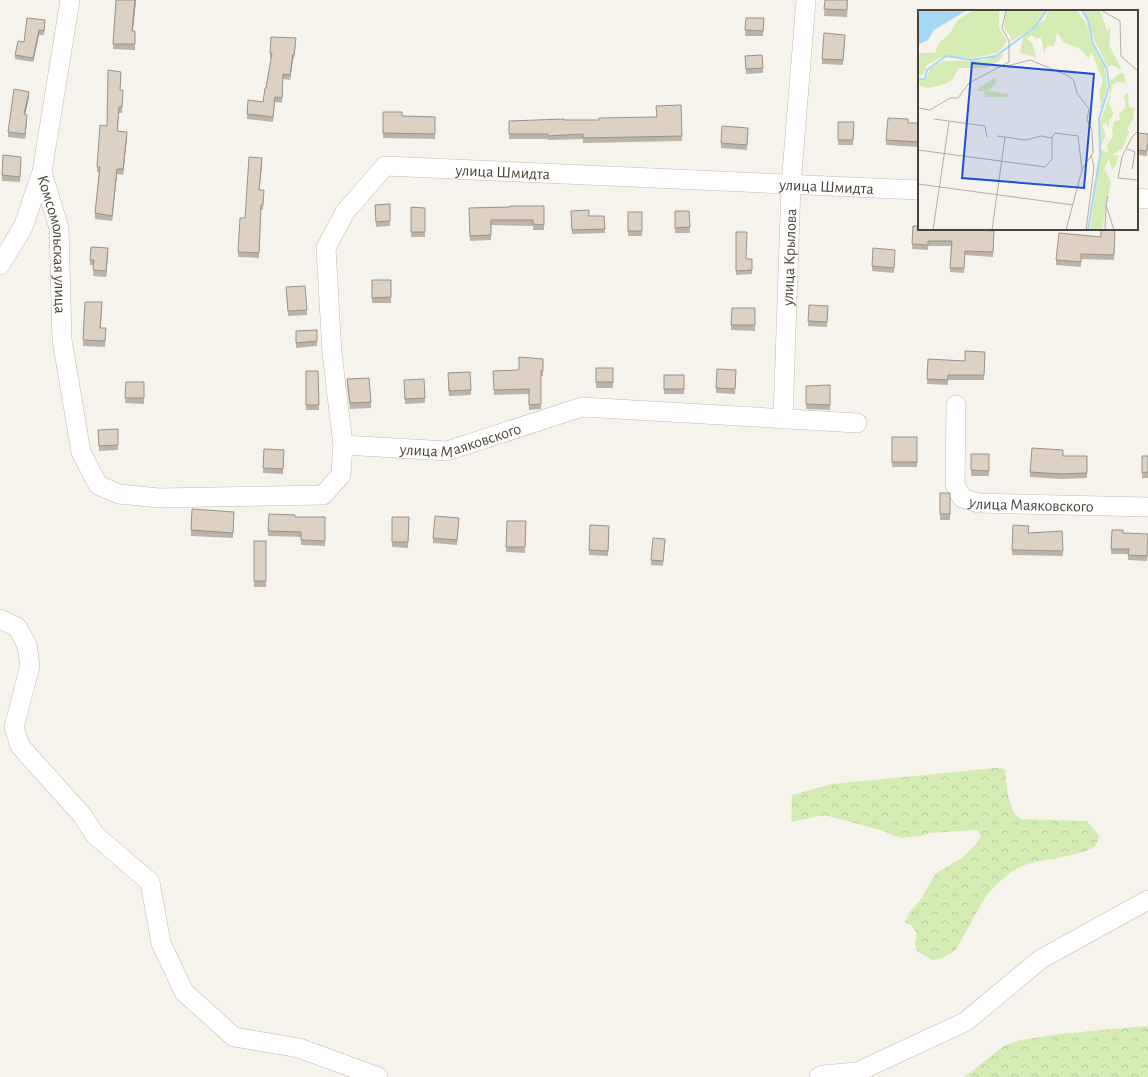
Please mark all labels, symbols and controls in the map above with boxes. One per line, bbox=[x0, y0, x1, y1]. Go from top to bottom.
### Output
inset map bbox=[918, 10, 1138, 230]
street label: улица Шмидта bbox=[454, 162, 550, 182]
street label: Комсомольская улица bbox=[34, 173, 68, 314]
street label: улица Шмидта bbox=[778, 177, 874, 197]
street label: улица Крылова bbox=[780, 208, 799, 307]
street label: улица Маяковского bbox=[398, 420, 523, 460]
street label: улица Маяковского bbox=[966, 493, 1094, 515]

